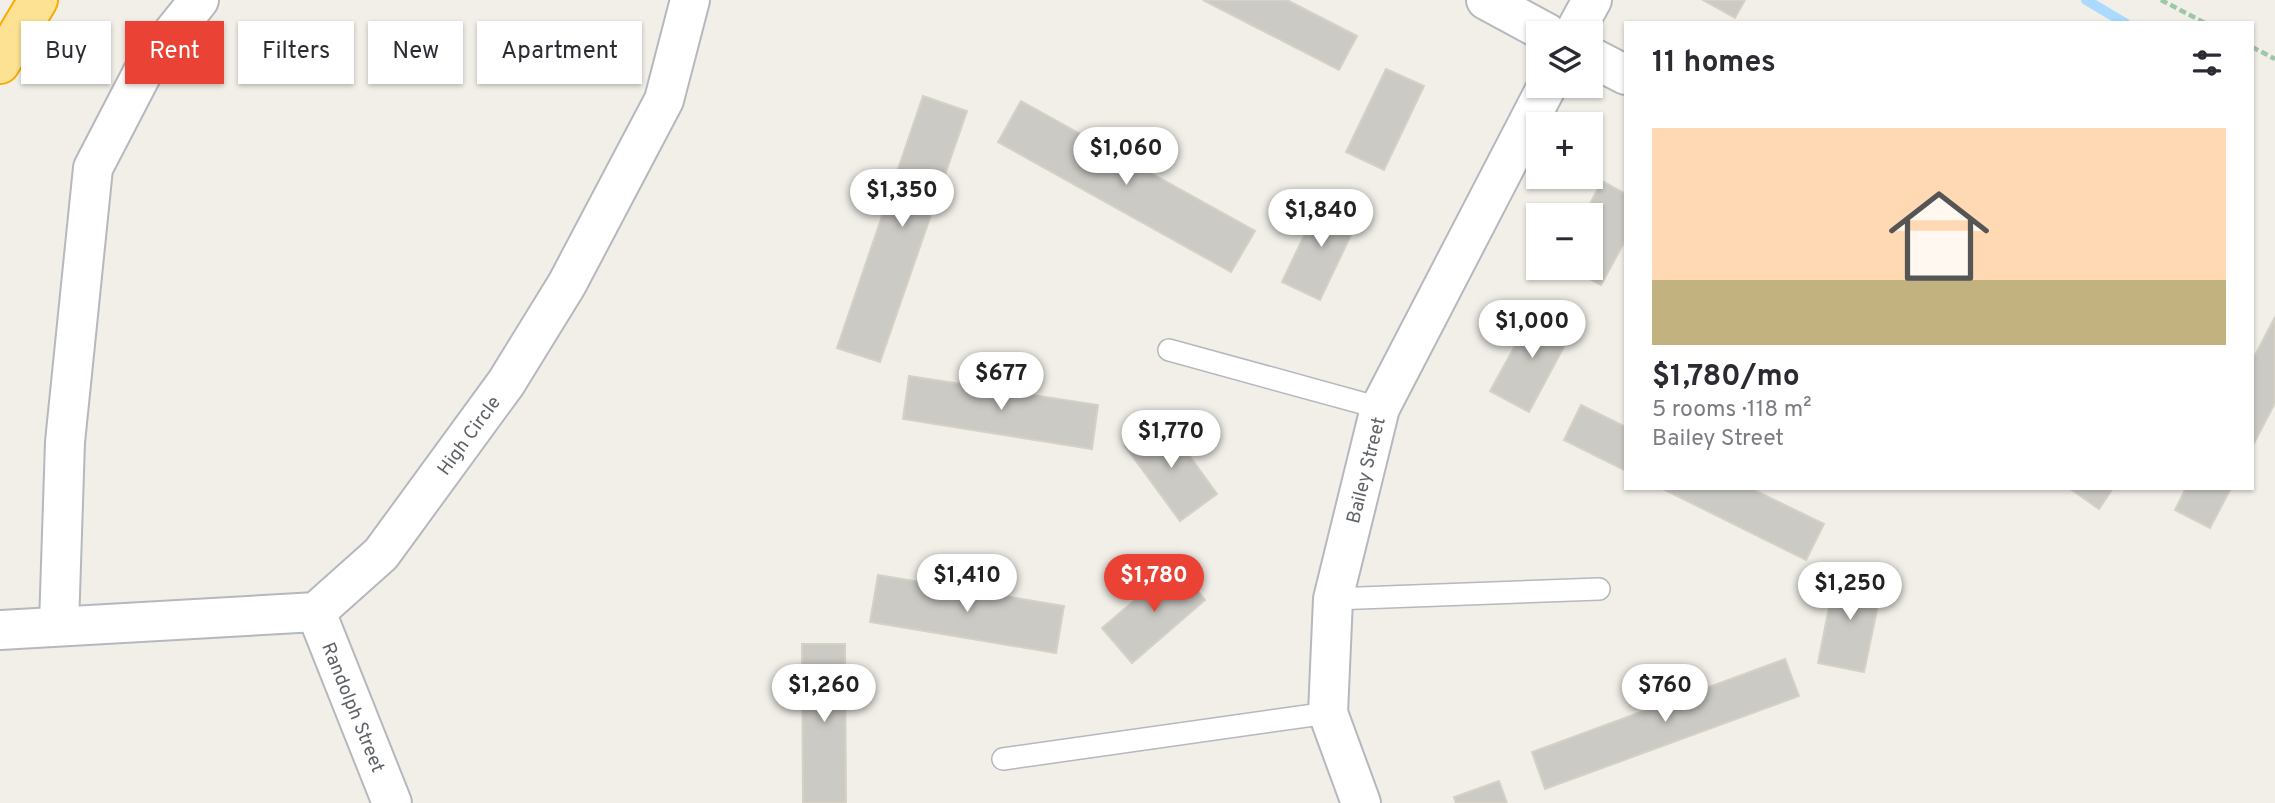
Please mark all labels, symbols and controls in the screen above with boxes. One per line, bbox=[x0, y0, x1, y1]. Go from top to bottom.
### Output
chip: Buy bbox=[21, 21, 111, 84]
chip: Rent bbox=[125, 21, 224, 84]
chip: Filters bbox=[238, 21, 354, 84]
chip: New bbox=[368, 21, 463, 84]
chip: Apartment bbox=[477, 21, 642, 84]
map controls bbox=[1526, 21, 1603, 280]
button: layers bbox=[1526, 21, 1603, 98]
icon: filters bbox=[2188, 44, 2226, 82]
text: 11 homes bbox=[1652, 45, 1776, 82]
button: + bbox=[1526, 112, 1603, 189]
pin: $1,060 bbox=[1069, 128, 1183, 187]
text: $1,060 bbox=[1089, 135, 1163, 164]
pin: $1,350 bbox=[845, 170, 959, 229]
icon: home bbox=[1876, 173, 2002, 299]
text: $1,350 bbox=[866, 177, 938, 206]
pin: $1,840 bbox=[1264, 190, 1378, 249]
text: $1,840 bbox=[1284, 197, 1358, 226]
button: − bbox=[1526, 203, 1603, 280]
pin: $1,000 bbox=[1475, 300, 1589, 360]
text: $1,000 bbox=[1495, 308, 1569, 337]
pin: $677 bbox=[960, 352, 1042, 412]
text: $1,780/mo bbox=[1652, 359, 1800, 396]
text: $677 bbox=[975, 360, 1027, 389]
street label: High Circle bbox=[433, 392, 507, 481]
text: 5 rooms · 118 m² bbox=[1652, 396, 1811, 425]
pin: $1,770 bbox=[1114, 410, 1228, 470]
street label: Bailey Street bbox=[1342, 415, 1392, 526]
text: $1,770 bbox=[1138, 418, 1204, 447]
text: Bailey Street bbox=[1652, 425, 1784, 454]
pin: $1,410 bbox=[910, 554, 1024, 614]
pin: $1,780 bbox=[1097, 554, 1211, 614]
text: $1,410 bbox=[933, 562, 1001, 591]
text: $1,780 bbox=[1120, 562, 1188, 591]
pin: $1,250 bbox=[1793, 562, 1907, 622]
text: $1,250 bbox=[1814, 570, 1886, 599]
street label: Randolph Street bbox=[315, 639, 389, 776]
pin: $1,260 bbox=[767, 664, 881, 724]
pin: $760 bbox=[1624, 664, 1706, 724]
text: $1,260 bbox=[788, 672, 860, 701]
text: $760 bbox=[1638, 672, 1692, 701]

